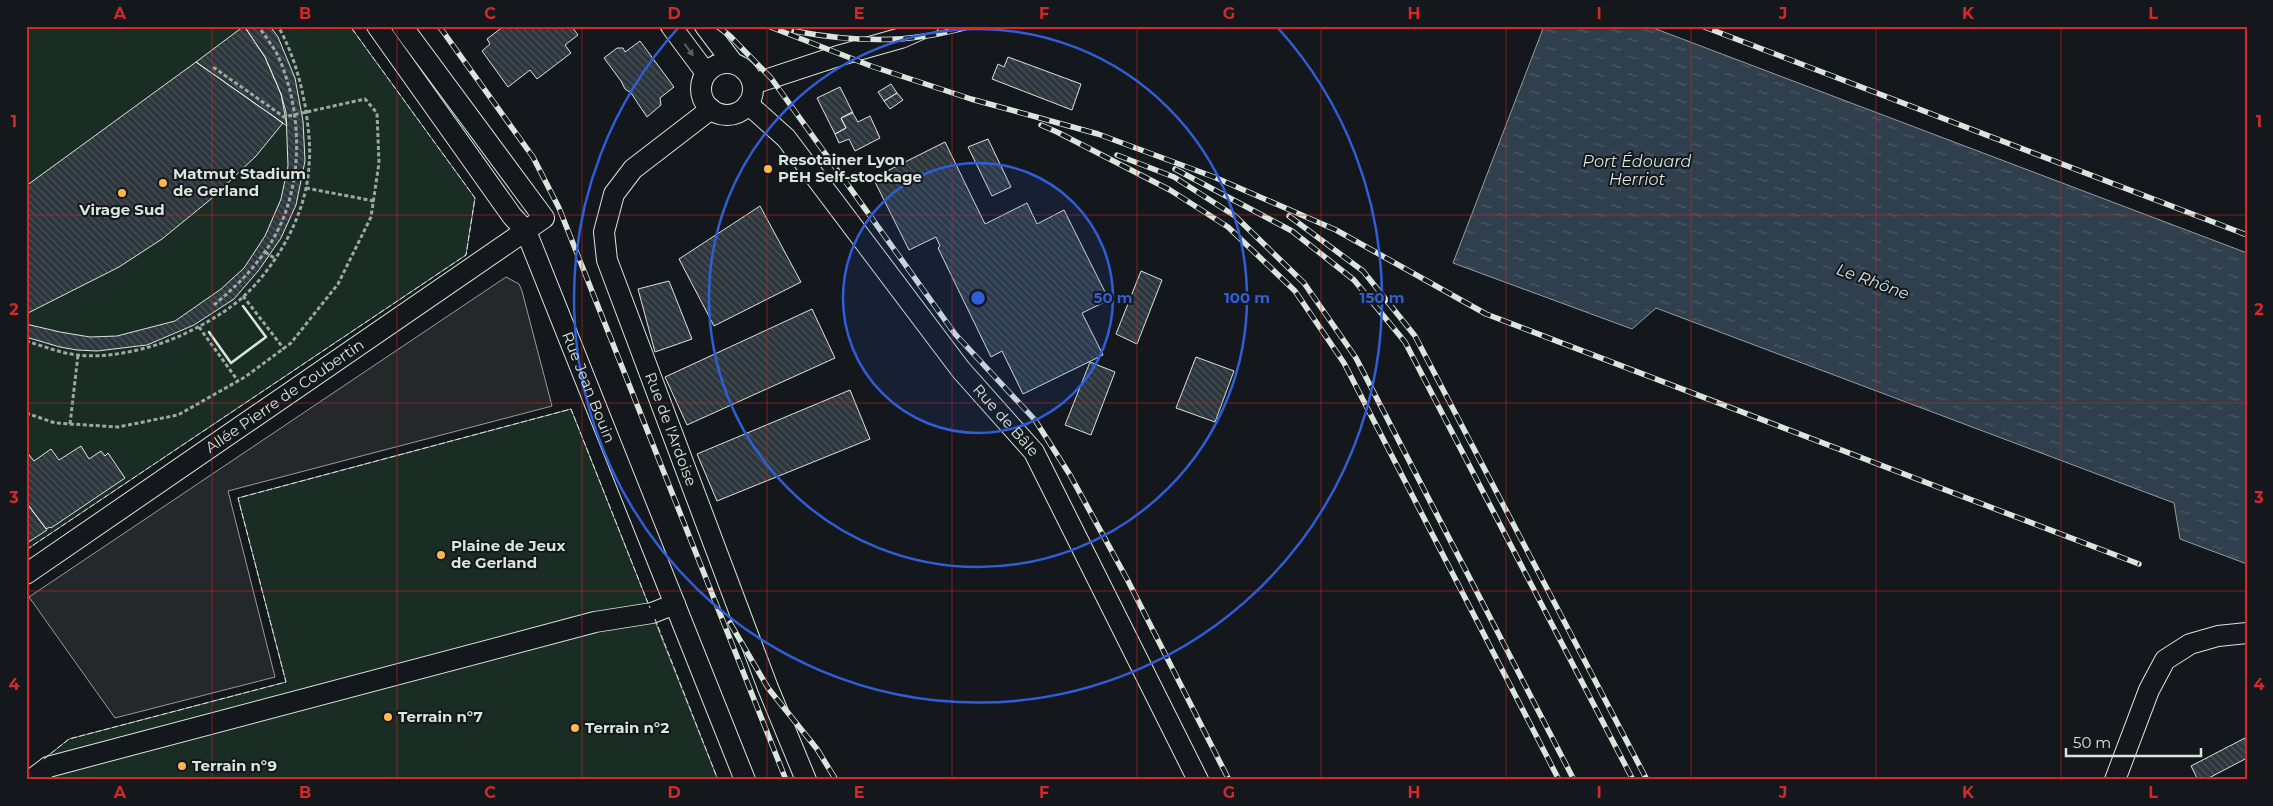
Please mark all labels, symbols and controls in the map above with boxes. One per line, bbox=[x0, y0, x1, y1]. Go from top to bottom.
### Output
text: A bbox=[113, 4, 127, 23]
text: B bbox=[299, 4, 311, 23]
text: C bbox=[484, 4, 496, 23]
text: D bbox=[667, 4, 681, 23]
text: E bbox=[854, 4, 864, 23]
text: F bbox=[1039, 4, 1049, 23]
text: G bbox=[1223, 4, 1235, 23]
text: H bbox=[1408, 4, 1420, 23]
text: I bbox=[1596, 4, 1602, 23]
text: J bbox=[1778, 4, 1787, 23]
text: K bbox=[1962, 4, 1975, 23]
text: L bbox=[2148, 4, 2158, 23]
one-way arrow bbox=[683, 43, 693, 56]
text: 1 bbox=[11, 112, 17, 131]
text: 1 bbox=[2256, 112, 2262, 131]
place label: Resotainer Lyon PEH Self-stockage bbox=[778, 150, 922, 186]
water label: Port Édouard Herriot bbox=[1583, 152, 1692, 189]
marker: Resotainer Lyon PEH Self-stockage bbox=[762, 163, 774, 175]
place label: Matmut Stadium de Gerland bbox=[173, 164, 306, 200]
marker: Matmut Stadium de Gerland bbox=[157, 177, 169, 189]
marker: Virage Sud bbox=[116, 187, 128, 199]
place label: Virage Sud bbox=[78, 200, 165, 219]
water label: Le Rhône bbox=[1834, 260, 1912, 303]
text: 50 m bbox=[1093, 288, 1133, 307]
text: 100 m bbox=[1224, 288, 1270, 307]
text: 150 m bbox=[1360, 288, 1404, 307]
centre of rings bbox=[969, 289, 987, 307]
text: 2 bbox=[9, 300, 19, 319]
text: 2 bbox=[2254, 300, 2264, 319]
street label: Rue Jean Bouin bbox=[558, 329, 620, 446]
street label: Allée Pierre de Coubertin bbox=[202, 335, 367, 457]
street label: Rue de l'Ardoise bbox=[641, 369, 701, 489]
street label: Rue de Bâle bbox=[969, 380, 1043, 460]
text: 3 bbox=[8, 488, 19, 507]
text: 3 bbox=[2253, 488, 2264, 507]
place label: Plaine de Jeux de Gerland bbox=[451, 536, 565, 572]
marker: Plaine de Jeux de Gerland bbox=[435, 549, 447, 561]
text: 4 bbox=[8, 675, 20, 694]
text: 4 bbox=[2253, 675, 2265, 694]
place label: Terrain n°7 bbox=[398, 707, 483, 726]
marker: Terrain n°7 bbox=[382, 711, 394, 723]
place label: Terrain n°2 bbox=[585, 718, 669, 737]
marker: Terrain n°2 bbox=[569, 722, 581, 734]
scale bar bbox=[2066, 726, 2200, 758]
text: 50 m bbox=[2073, 733, 2111, 752]
place label: Terrain n°9 bbox=[192, 756, 277, 775]
marker: Terrain n°9 bbox=[176, 760, 188, 772]
text: A bbox=[113, 783, 127, 802]
text: B bbox=[299, 783, 311, 802]
text: C bbox=[484, 783, 496, 802]
text: D bbox=[667, 783, 681, 802]
text: E bbox=[854, 783, 864, 802]
text: F bbox=[1039, 783, 1049, 802]
text: G bbox=[1223, 783, 1235, 802]
text: H bbox=[1408, 783, 1420, 802]
text: I bbox=[1596, 783, 1602, 802]
text: J bbox=[1778, 783, 1787, 802]
text: K bbox=[1962, 783, 1975, 802]
text: L bbox=[2148, 783, 2158, 802]

